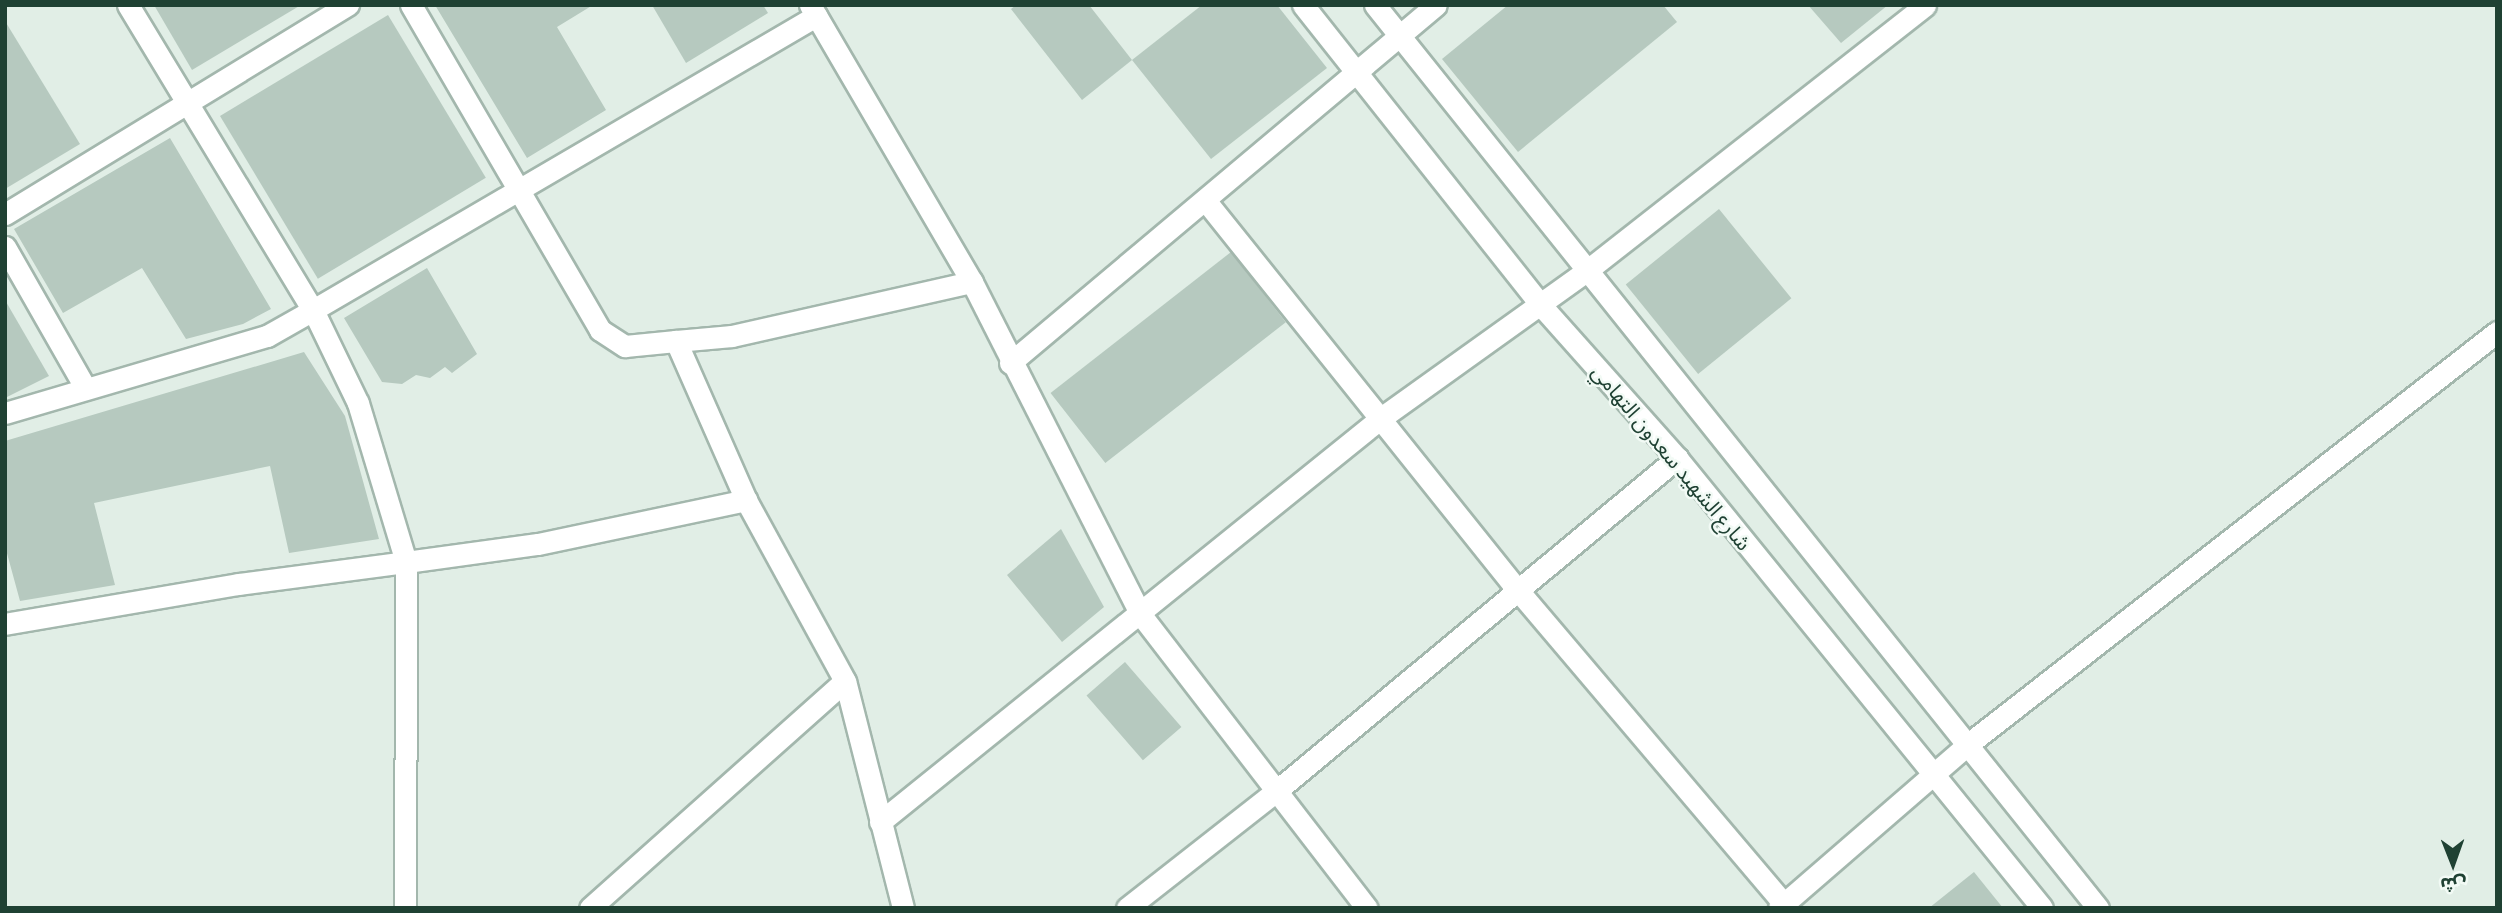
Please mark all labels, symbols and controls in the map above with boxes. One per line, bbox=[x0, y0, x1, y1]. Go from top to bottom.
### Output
street label: شارع الشهيد سعدون التهامي bbox=[1587, 359, 1757, 555]
north arrow bbox=[2418, 829, 2488, 899]
text: ش bbox=[2440, 874, 2467, 897]

